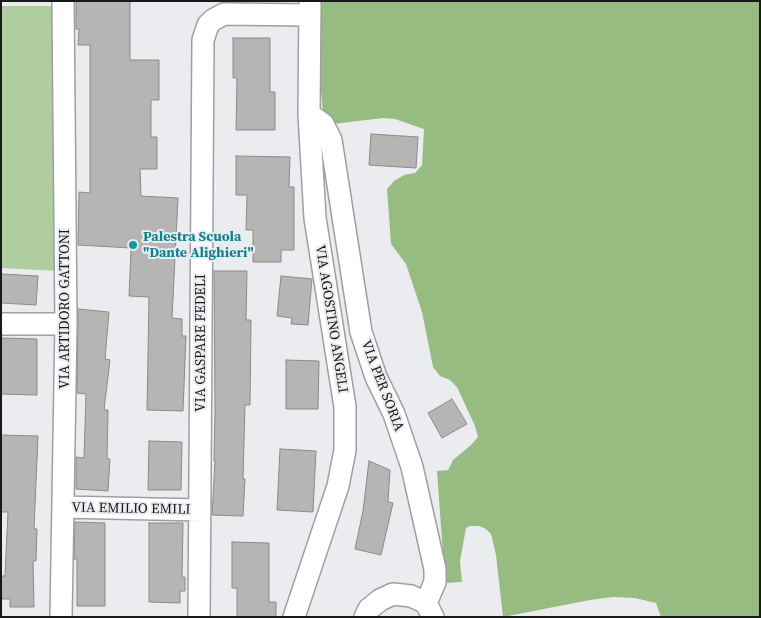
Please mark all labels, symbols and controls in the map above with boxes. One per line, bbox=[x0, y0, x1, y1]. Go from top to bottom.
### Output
street label: VIA ARTIDORO GATTONI bbox=[57, 229, 73, 389]
place label: Palestra Scuola "Dante Alighieri" bbox=[143, 229, 254, 262]
marker: Palestra Scuola "Dante Alighieri" bbox=[127, 239, 139, 251]
street label: VIA AGOSTINO ANGELI bbox=[311, 244, 351, 394]
street label: VIA GASPARE FEDELI bbox=[193, 274, 209, 412]
street label: VIA PER SORIA bbox=[357, 338, 407, 434]
street label: VIA EMILIO EMILI bbox=[71, 500, 191, 518]

